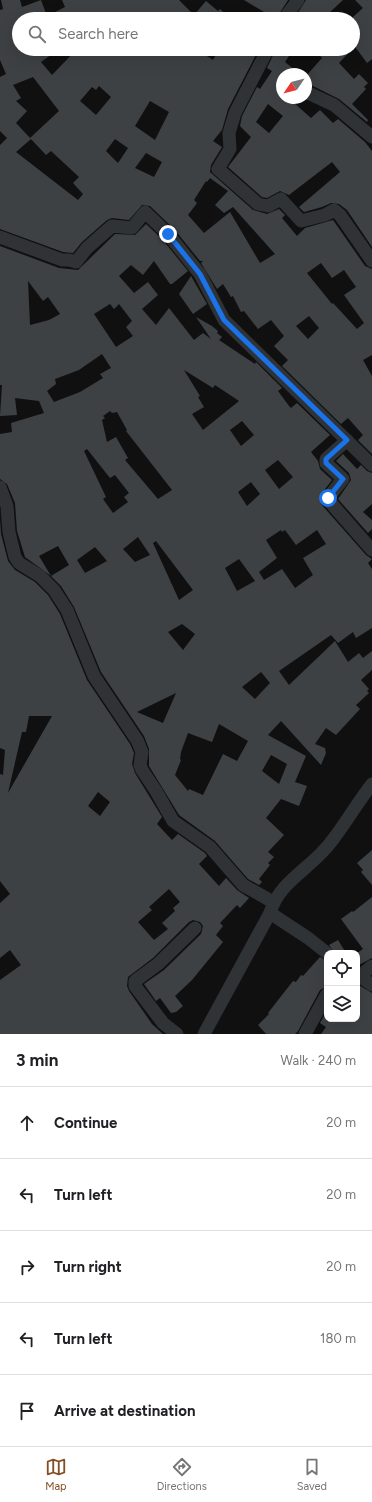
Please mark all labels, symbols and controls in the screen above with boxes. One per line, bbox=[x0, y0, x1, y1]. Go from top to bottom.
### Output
search box bbox=[12, 12, 360, 56]
icon: search bbox=[26, 23, 48, 45]
text: Search here bbox=[58, 25, 138, 43]
north arrow bbox=[276, 68, 312, 104]
route end bbox=[159, 225, 177, 243]
route start bbox=[319, 489, 337, 507]
map controls bbox=[324, 950, 360, 1022]
button: locate bbox=[324, 950, 360, 986]
button: layers bbox=[324, 986, 360, 1022]
text: 3 min bbox=[16, 1050, 58, 1070]
text: Walk · 240 m bbox=[281, 1053, 356, 1068]
icon: ahead bbox=[16, 1112, 38, 1134]
text: Continue bbox=[54, 1114, 117, 1132]
text: 20 m bbox=[326, 1115, 356, 1130]
icon: left bbox=[16, 1184, 38, 1206]
text: Turn left bbox=[54, 1186, 112, 1204]
text: 20 m bbox=[326, 1187, 356, 1202]
icon: right bbox=[16, 1256, 38, 1278]
text: Turn right bbox=[54, 1258, 122, 1276]
text: 20 m bbox=[326, 1259, 356, 1274]
icon: left bbox=[16, 1328, 38, 1350]
text: Turn left bbox=[54, 1330, 112, 1348]
text: 180 m bbox=[320, 1331, 356, 1346]
icon: arrive bbox=[16, 1400, 38, 1422]
text: Arrive at destination bbox=[54, 1402, 195, 1420]
tab: Map bbox=[45, 1456, 67, 1493]
tab: Directions bbox=[157, 1456, 207, 1493]
tab: Saved bbox=[297, 1456, 327, 1493]

